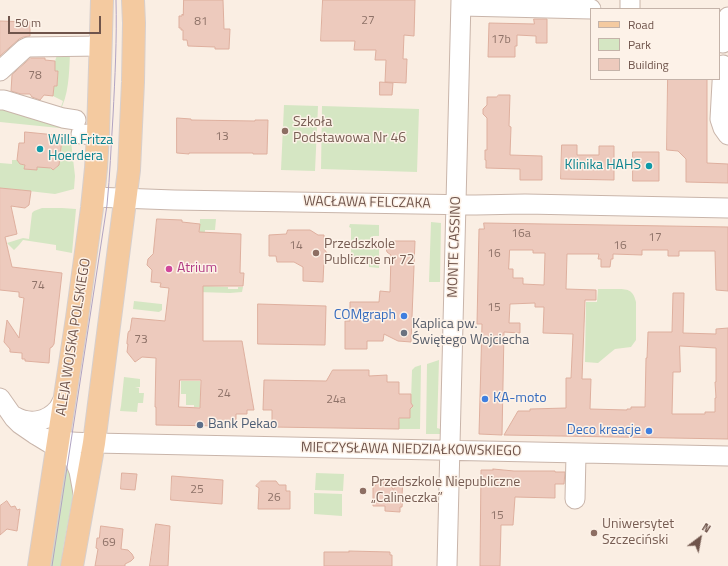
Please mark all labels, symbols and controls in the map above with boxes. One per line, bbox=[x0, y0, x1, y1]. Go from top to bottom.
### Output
scale bar bbox=[10, 8, 103, 34]
legend bbox=[590, 8, 720, 80]
text: 50 m bbox=[15, 13, 41, 32]
house number: 27 bbox=[361, 14, 375, 28]
house number: 81 bbox=[194, 15, 208, 29]
text: Road bbox=[628, 15, 654, 34]
house number: 17b bbox=[491, 33, 511, 47]
text: Park bbox=[628, 35, 651, 54]
text: Building bbox=[628, 55, 669, 74]
house number: 78 bbox=[28, 69, 42, 83]
place label: Szkoła Podstawowa Nr 46 bbox=[293, 115, 406, 148]
marker: Szkoła Podstawowa Nr 46 bbox=[280, 126, 290, 136]
house number: 13 bbox=[215, 130, 229, 144]
place label: Willa Fritza Hoerdera bbox=[48, 133, 113, 166]
marker: Willa Fritza Hoerdera bbox=[35, 144, 45, 154]
place label: Klinika HAHS bbox=[565, 158, 641, 174]
marker: Klinika HAHS bbox=[644, 161, 654, 171]
street label: WACŁAWA FELCZAKA bbox=[303, 193, 431, 213]
street label: MONTE CASSINO bbox=[445, 196, 465, 298]
house number: 16a bbox=[511, 227, 531, 241]
house number: 17 bbox=[648, 231, 662, 245]
place label: Przedszkole Publiczne nr 72 bbox=[324, 237, 415, 270]
house number: 14 bbox=[289, 239, 303, 253]
house number: 16 bbox=[613, 239, 627, 253]
house number: 16 bbox=[487, 247, 501, 261]
marker: Przedszkole Publiczne nr 72 bbox=[311, 248, 321, 258]
street label: ALEJA WOJSKA POLSKIEGO bbox=[53, 257, 95, 417]
place label: Atrium bbox=[177, 261, 217, 277]
marker: Atrium bbox=[164, 264, 174, 274]
house number: 74 bbox=[31, 279, 45, 293]
house number: 15 bbox=[487, 301, 501, 315]
place label: COMgraph bbox=[334, 308, 396, 324]
marker: COMgraph bbox=[399, 311, 409, 321]
place label: Kaplica pw. Świętego Wojciecha bbox=[412, 317, 529, 350]
marker: Kaplica pw. Świętego Wojciecha bbox=[399, 328, 409, 338]
house number: 73 bbox=[134, 333, 148, 347]
house number: 24 bbox=[217, 387, 231, 401]
place label: KA-moto bbox=[493, 391, 547, 407]
house number: 24a bbox=[326, 393, 346, 407]
marker: KA-moto bbox=[480, 394, 490, 404]
place label: Bank Pekao bbox=[208, 417, 277, 433]
marker: Bank Pekao bbox=[195, 420, 205, 430]
place label: Deco kreacje bbox=[567, 423, 641, 439]
marker: Deco kreacje bbox=[644, 426, 654, 436]
street label: MIECZYSŁAWA NIEDZIAŁKOWSKIEGO bbox=[301, 440, 521, 460]
place label: Przedszkole Niepubliczne „Calineczka” bbox=[371, 475, 520, 508]
house number: 25 bbox=[190, 483, 204, 497]
marker: Przedszkole Niepubliczne „Calineczka” bbox=[358, 486, 368, 496]
house number: 26 bbox=[267, 491, 281, 505]
house number: 15 bbox=[490, 509, 504, 523]
place label: Uniwersytet Szczeciński bbox=[602, 517, 674, 550]
north arrow bbox=[680, 518, 720, 558]
text: N bbox=[699, 519, 714, 537]
marker: Uniwersytet Szczeciński bbox=[589, 528, 599, 538]
house number: 69 bbox=[102, 536, 116, 550]

